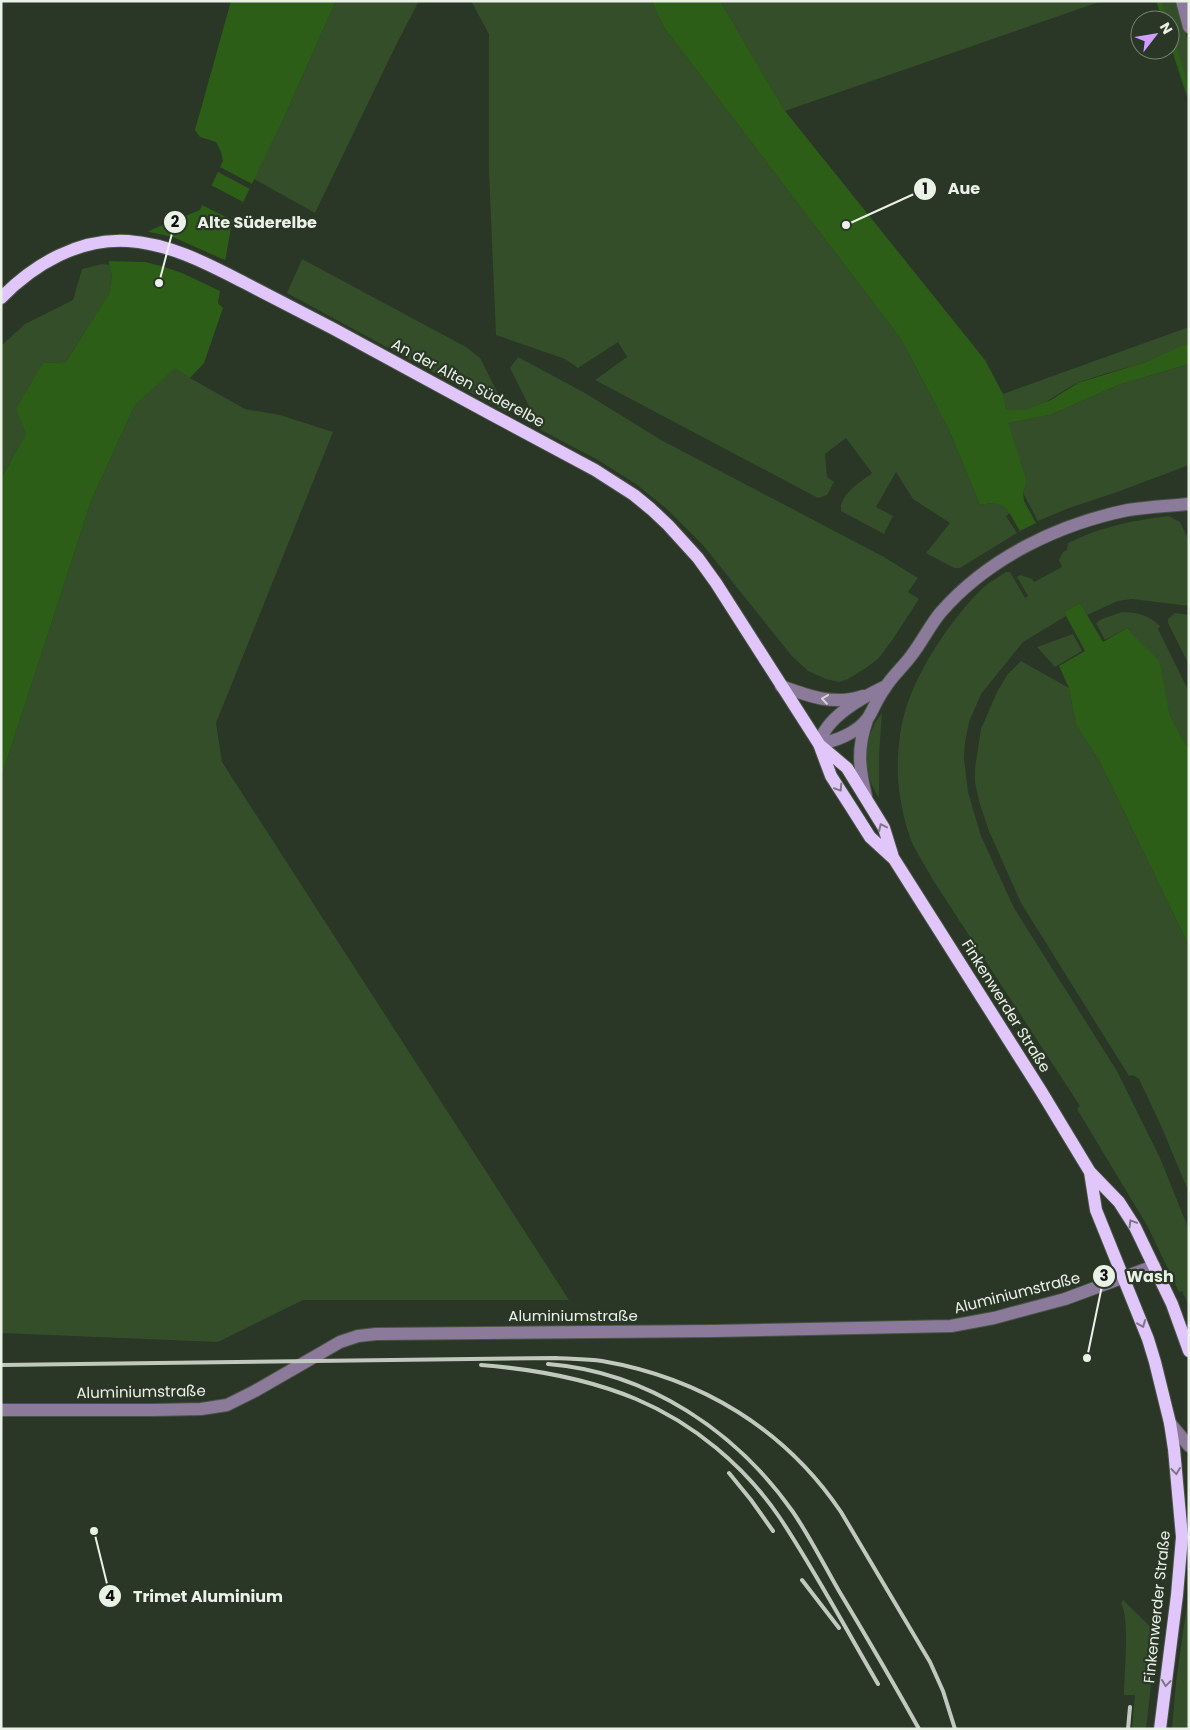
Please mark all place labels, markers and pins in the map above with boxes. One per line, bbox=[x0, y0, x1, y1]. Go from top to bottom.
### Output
callout: Aue bbox=[913, 173, 990, 204]
callout: Alte Süderelbe bbox=[163, 207, 327, 238]
callout: Wash bbox=[1092, 1261, 1184, 1292]
callout: Trimet Aluminium bbox=[98, 1581, 292, 1612]

